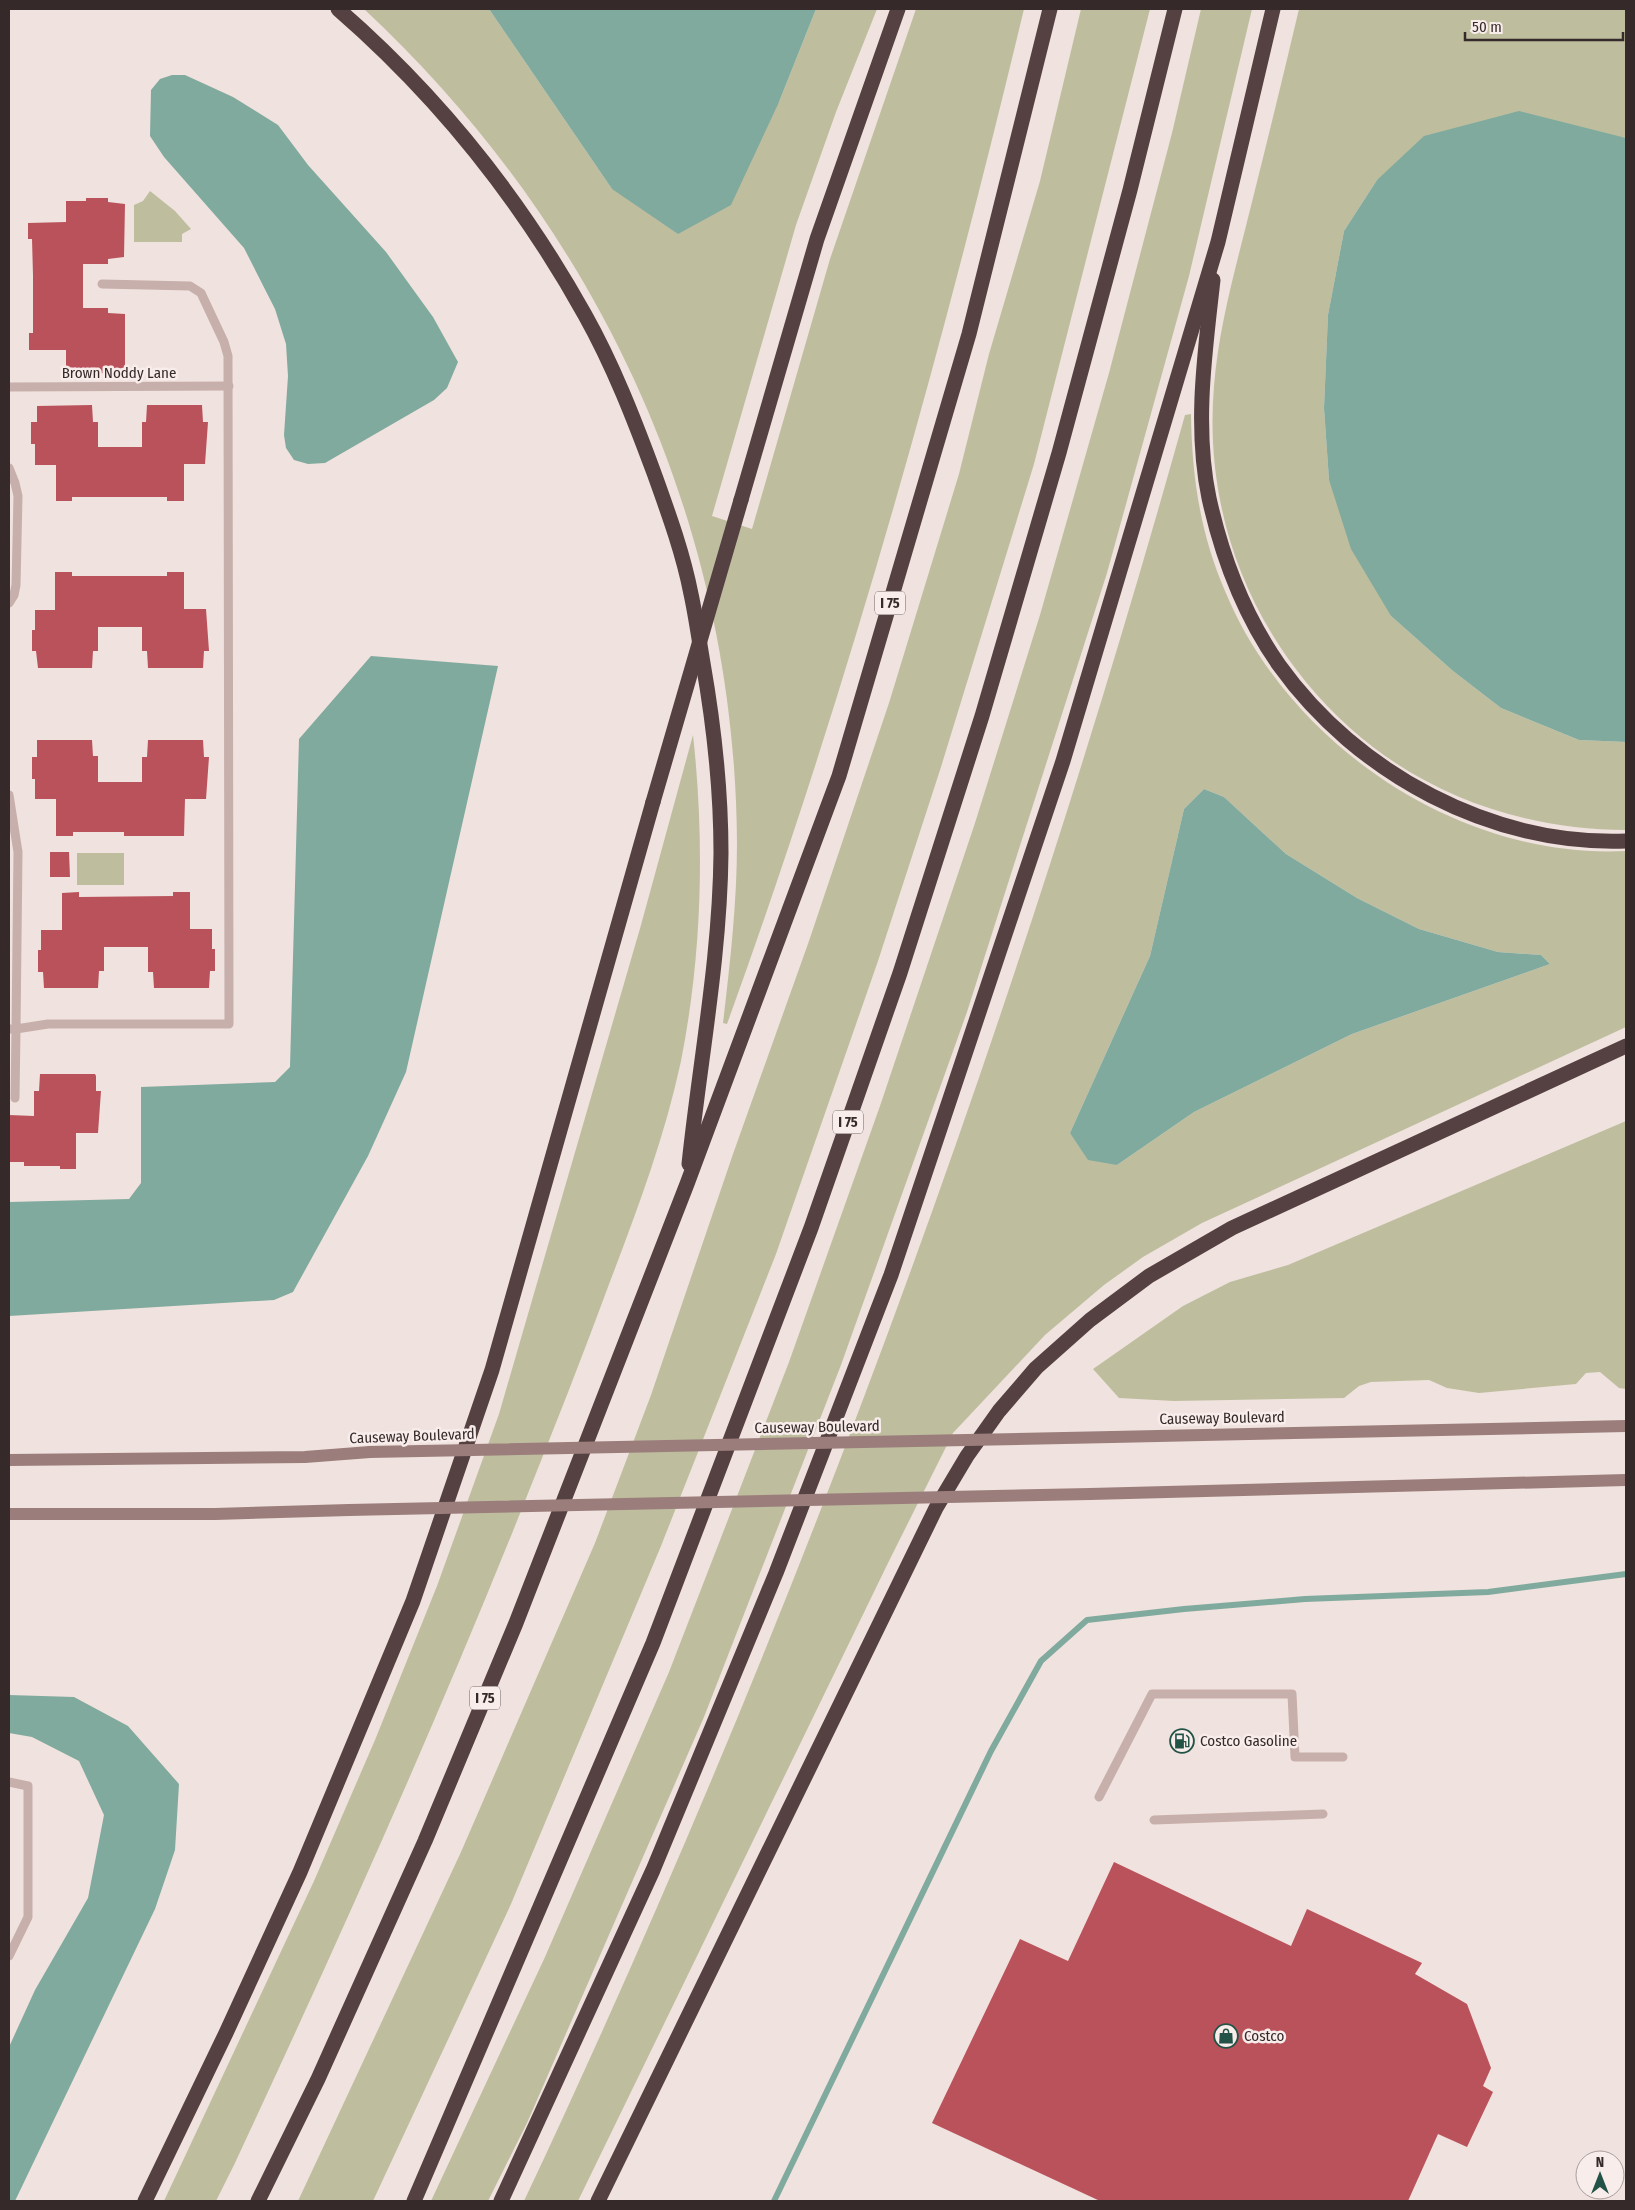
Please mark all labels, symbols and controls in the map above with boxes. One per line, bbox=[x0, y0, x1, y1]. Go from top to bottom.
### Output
scale bar bbox=[1465, 10, 1622, 42]
text: 50 m bbox=[1472, 18, 1502, 36]
street label: Brown Noddy Lane bbox=[62, 364, 176, 382]
road number: I 75 bbox=[875, 592, 905, 614]
road number: I 75 bbox=[833, 1110, 863, 1134]
street label: Causeway Boulevard bbox=[1159, 1408, 1285, 1428]
street label: Causeway Boulevard bbox=[754, 1417, 880, 1437]
street label: Causeway Boulevard bbox=[349, 1425, 475, 1447]
road number: I 75 bbox=[470, 1686, 500, 1710]
fuel station icon: Costco Gasoline bbox=[1169, 1728, 1195, 1754]
place label: Costco Gasoline bbox=[1200, 1732, 1297, 1750]
shop icon: Costco bbox=[1213, 2023, 1239, 2049]
place label: Costco bbox=[1244, 2027, 1284, 2045]
north arrow bbox=[1575, 2150, 1625, 2200]
text: N bbox=[1596, 2154, 1604, 2171]

